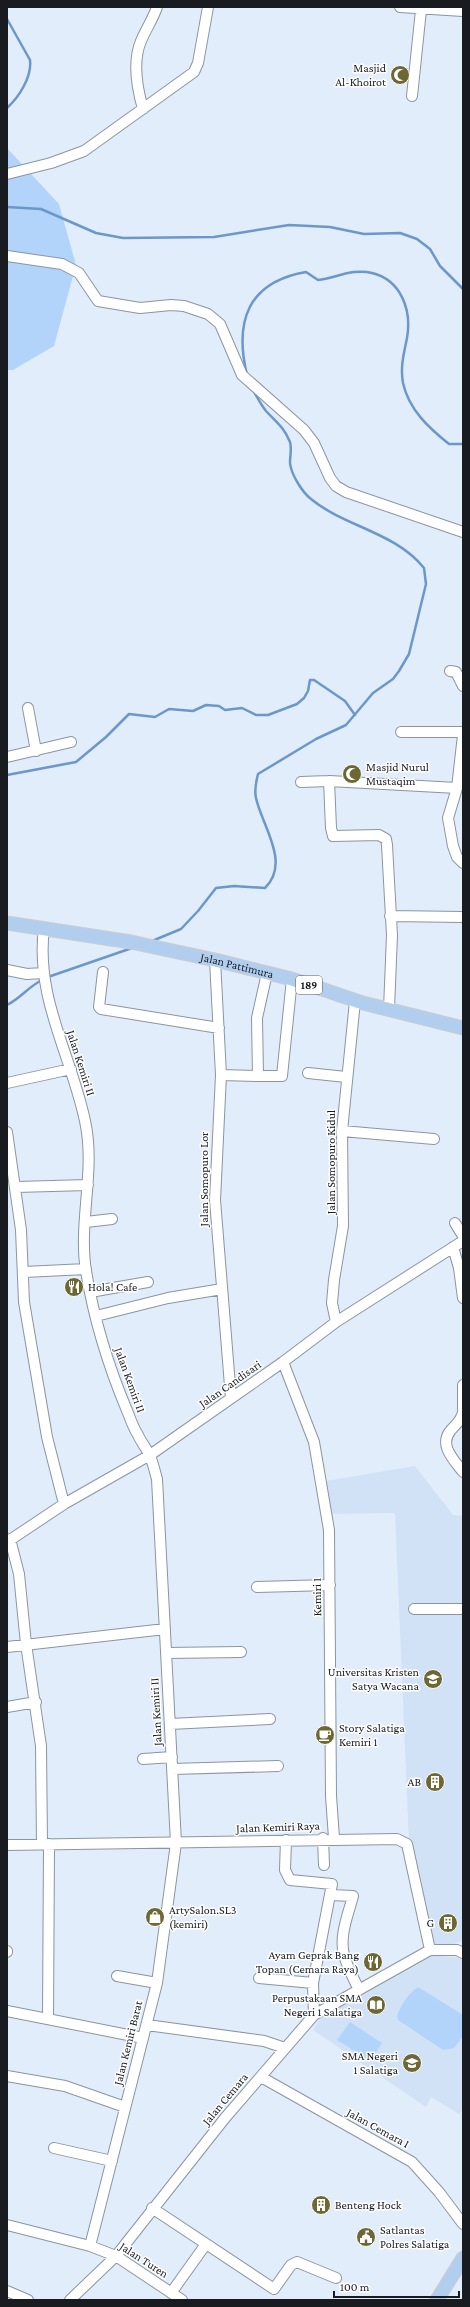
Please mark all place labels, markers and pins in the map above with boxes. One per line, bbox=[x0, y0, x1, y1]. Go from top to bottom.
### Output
place label: Masjid Al-Khoirot bbox=[335, 61, 387, 89]
mosque icon: Masjid Al-Khoirot bbox=[389, 64, 411, 86]
place label: Masjid Nurul Mustaqim bbox=[366, 760, 429, 788]
mosque icon: Masjid Nurul Mustaqim bbox=[341, 763, 363, 785]
restaurant icon: Hola! Cafe bbox=[63, 1276, 85, 1298]
place label: Hola! Cafe bbox=[88, 1280, 137, 1294]
place label: Universitas Kristen Satya Wacana bbox=[328, 1665, 420, 1693]
school or university icon: Universitas Kristen Satya Wacana bbox=[422, 1668, 444, 1690]
place label: Story Salatiga Kemiri 1 bbox=[339, 1721, 405, 1749]
cafe icon: Story Salatiga Kemiri 1 bbox=[314, 1724, 336, 1746]
building icon: AB bbox=[424, 1771, 446, 1793]
place label: AB bbox=[408, 1775, 421, 1789]
place label: ArtySalon.SL3 (kemiri) bbox=[169, 1903, 237, 1931]
shop icon: ArtySalon.SL3 (kemiri) bbox=[144, 1906, 166, 1928]
building icon: G bbox=[437, 1912, 459, 1934]
place label: G bbox=[426, 1916, 434, 1930]
place label: Ayam Geprak Bang Topan (Cemara Raya) bbox=[256, 1948, 359, 1976]
restaurant icon: Ayam Geprak Bang Topan (Cemara Raya) bbox=[362, 1951, 384, 1973]
place label: Perpustakaan SMA Negeri 1 Salatiga bbox=[272, 1991, 362, 2019]
library icon: Perpustakaan SMA Negeri 1 Salatiga bbox=[365, 1994, 387, 2016]
place label: SMA Negeri 1 Salatiga bbox=[342, 2049, 398, 2077]
school or university icon: SMA Negeri 1 Salatiga bbox=[401, 2052, 423, 2074]
building icon: Benteng Hock bbox=[310, 2194, 332, 2216]
place label: Benteng Hock bbox=[335, 2198, 402, 2212]
place label: Satlantas Polres Salatiga bbox=[380, 2223, 450, 2251]
public building icon: Satlantas Polres Salatiga bbox=[355, 2226, 377, 2248]

